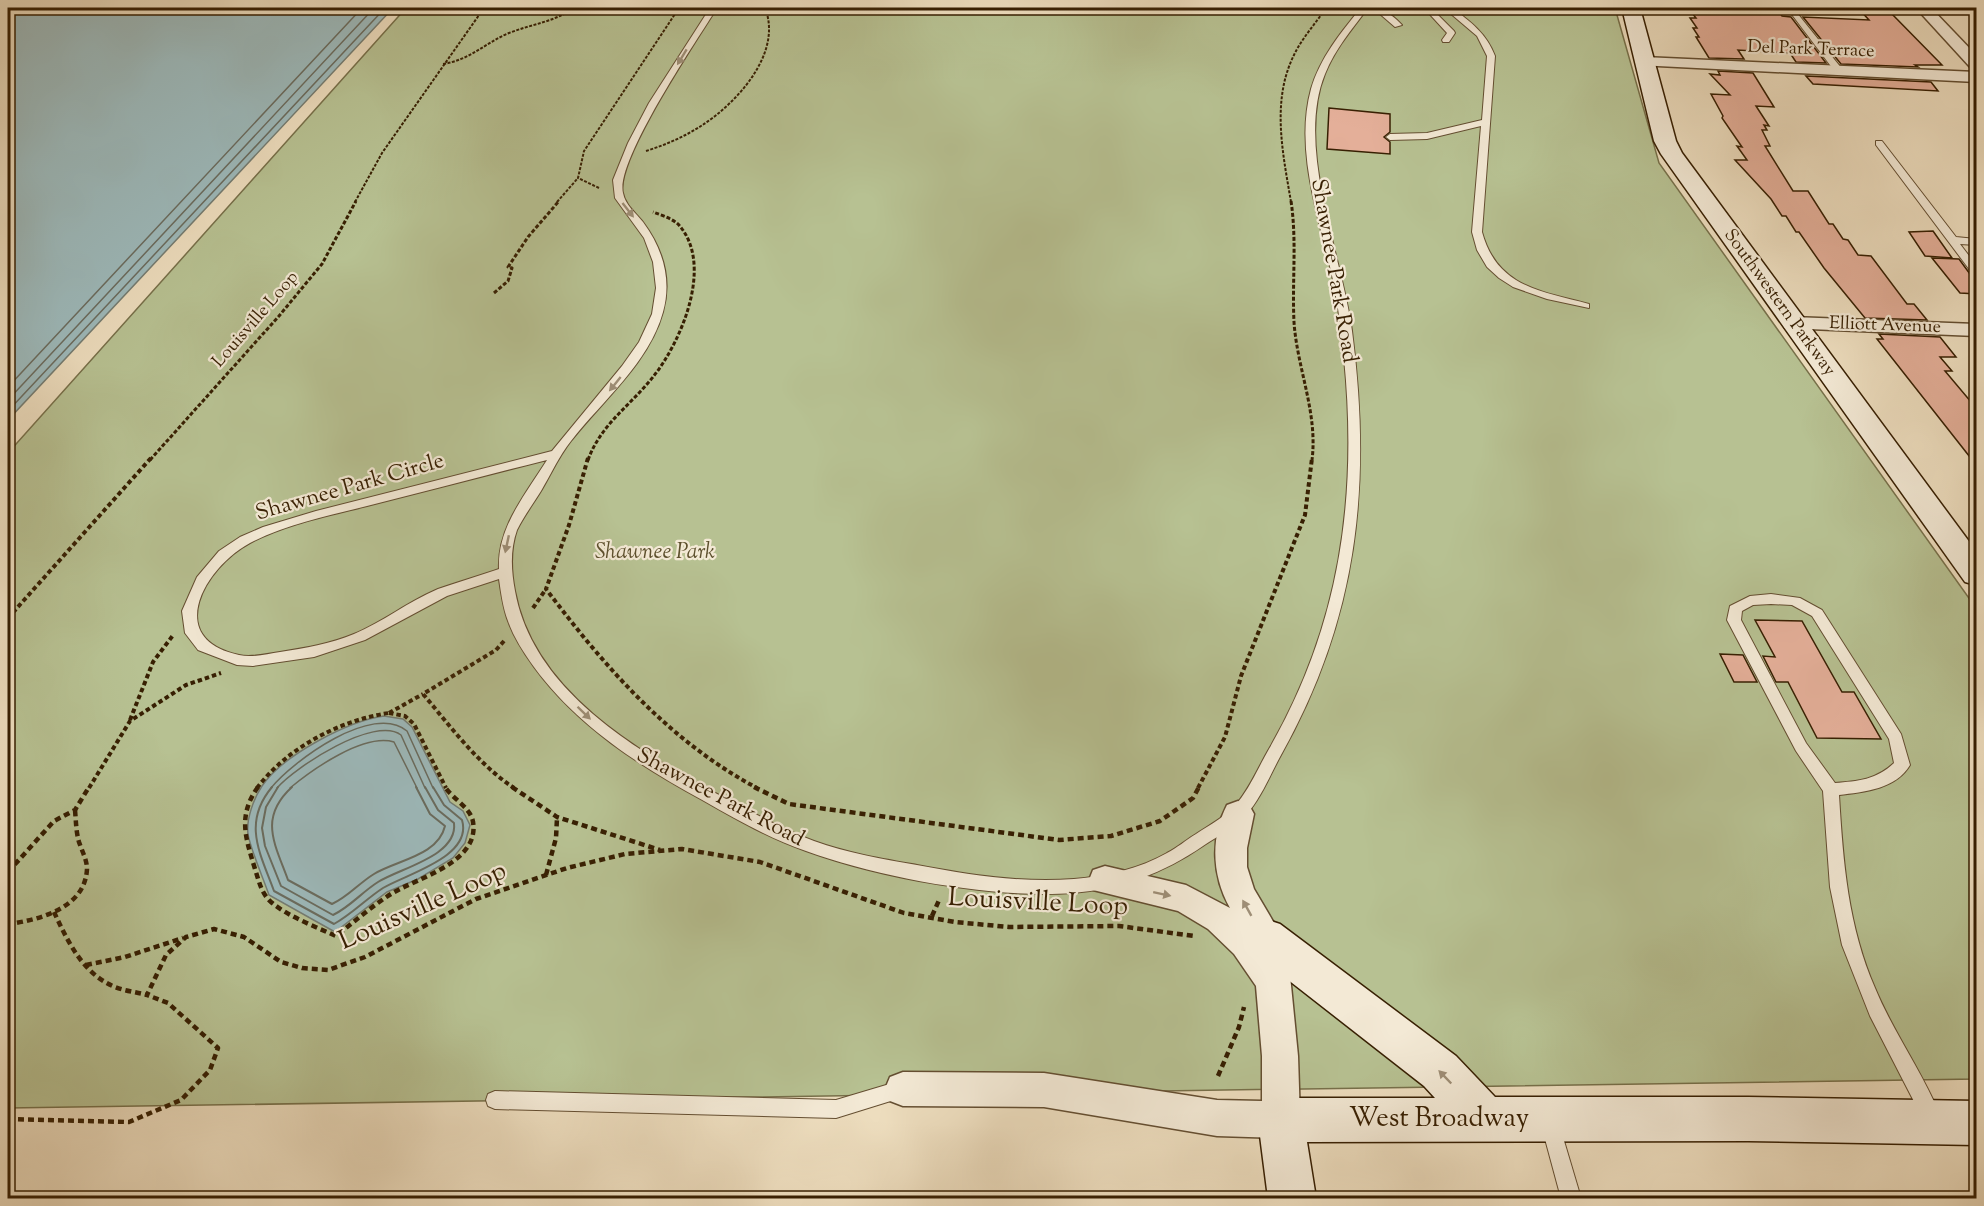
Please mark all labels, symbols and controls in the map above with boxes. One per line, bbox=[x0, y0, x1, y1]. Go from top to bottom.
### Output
street label: Del Park Terrace bbox=[1747, 35, 1875, 65]
one-way arrow bbox=[677, 49, 688, 65]
street label: Shawnee Park Road bbox=[1301, 176, 1365, 366]
one-way arrow bbox=[622, 203, 634, 218]
street label: Southwestern Parkway bbox=[1717, 224, 1841, 382]
street label: Louisville Loop bbox=[207, 266, 305, 374]
street label: Elliott Avenue bbox=[1829, 311, 1941, 341]
one-way arrow bbox=[609, 376, 622, 391]
street label: Shawnee Park Circle bbox=[252, 446, 448, 530]
one-way arrow bbox=[502, 534, 511, 553]
park label: Shawnee Park bbox=[595, 537, 715, 569]
one-way arrow bbox=[576, 706, 590, 720]
street label: Shawnee Park Road bbox=[630, 740, 810, 856]
street label: Louisville Loop bbox=[333, 853, 513, 961]
street label: Louisville Loop bbox=[947, 879, 1129, 927]
one-way arrow bbox=[1152, 890, 1171, 899]
one-way arrow bbox=[1242, 899, 1252, 916]
one-way arrow bbox=[1439, 1070, 1453, 1084]
street label: West Broadway bbox=[1349, 1100, 1529, 1139]

